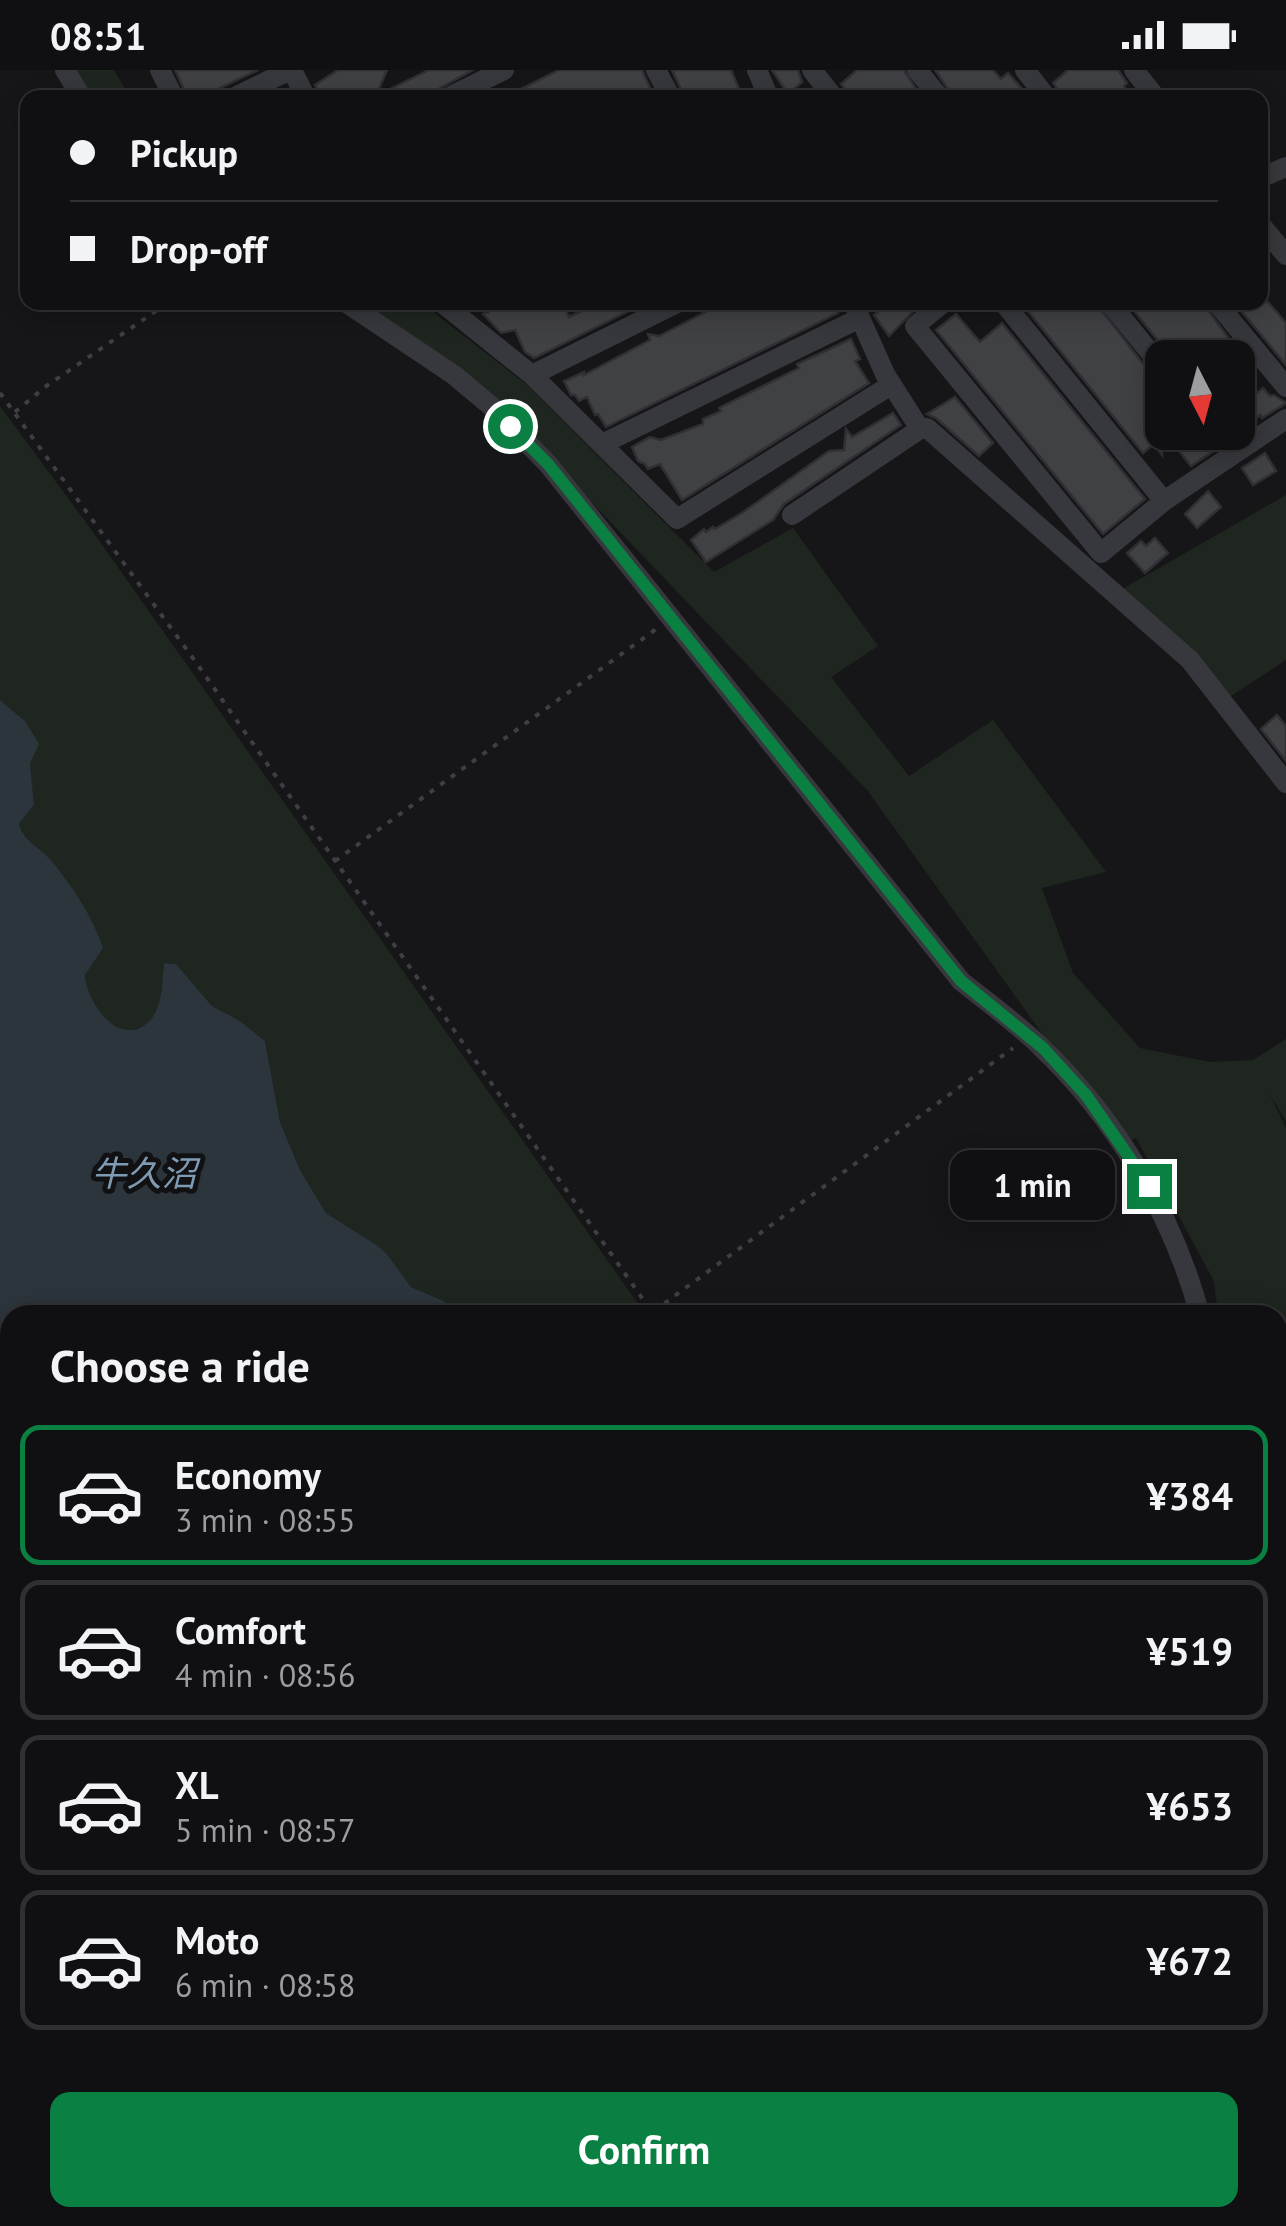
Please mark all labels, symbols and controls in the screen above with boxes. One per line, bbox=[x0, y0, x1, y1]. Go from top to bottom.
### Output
text: 08:51 bbox=[50, 11, 146, 60]
text: Pickup bbox=[130, 128, 238, 177]
text: Drop-off bbox=[130, 224, 267, 273]
north arrow bbox=[1145, 340, 1255, 450]
map controls bbox=[1145, 340, 1255, 450]
route start bbox=[488, 404, 533, 449]
water label: 牛久沼 bbox=[91, 1150, 201, 1196]
callout: 1 min bbox=[949, 1151, 1114, 1221]
text: 1 min bbox=[993, 1164, 1072, 1206]
route end bbox=[1127, 1164, 1172, 1209]
text: Choose a ride bbox=[50, 1336, 310, 1394]
icon: car bbox=[55, 1450, 145, 1540]
text: Economy bbox=[175, 1450, 321, 1499]
text: ¥384 bbox=[1147, 1471, 1233, 1520]
text: 3 min · 08:55 bbox=[175, 1499, 355, 1541]
icon: car bbox=[55, 1605, 145, 1695]
text: Comfort bbox=[175, 1605, 306, 1654]
text: ¥519 bbox=[1147, 1626, 1233, 1675]
text: 4 min · 08:56 bbox=[175, 1654, 355, 1696]
icon: car bbox=[55, 1760, 145, 1850]
text: XL bbox=[175, 1760, 219, 1809]
text: ¥653 bbox=[1147, 1781, 1233, 1830]
text: 5 min · 08:57 bbox=[175, 1809, 355, 1851]
icon: car bbox=[55, 1915, 145, 2005]
text: Moto bbox=[175, 1915, 259, 1964]
text: ¥672 bbox=[1147, 1936, 1233, 1985]
text: 6 min · 08:58 bbox=[175, 1964, 355, 2006]
button: Confirm bbox=[50, 2092, 1238, 2207]

